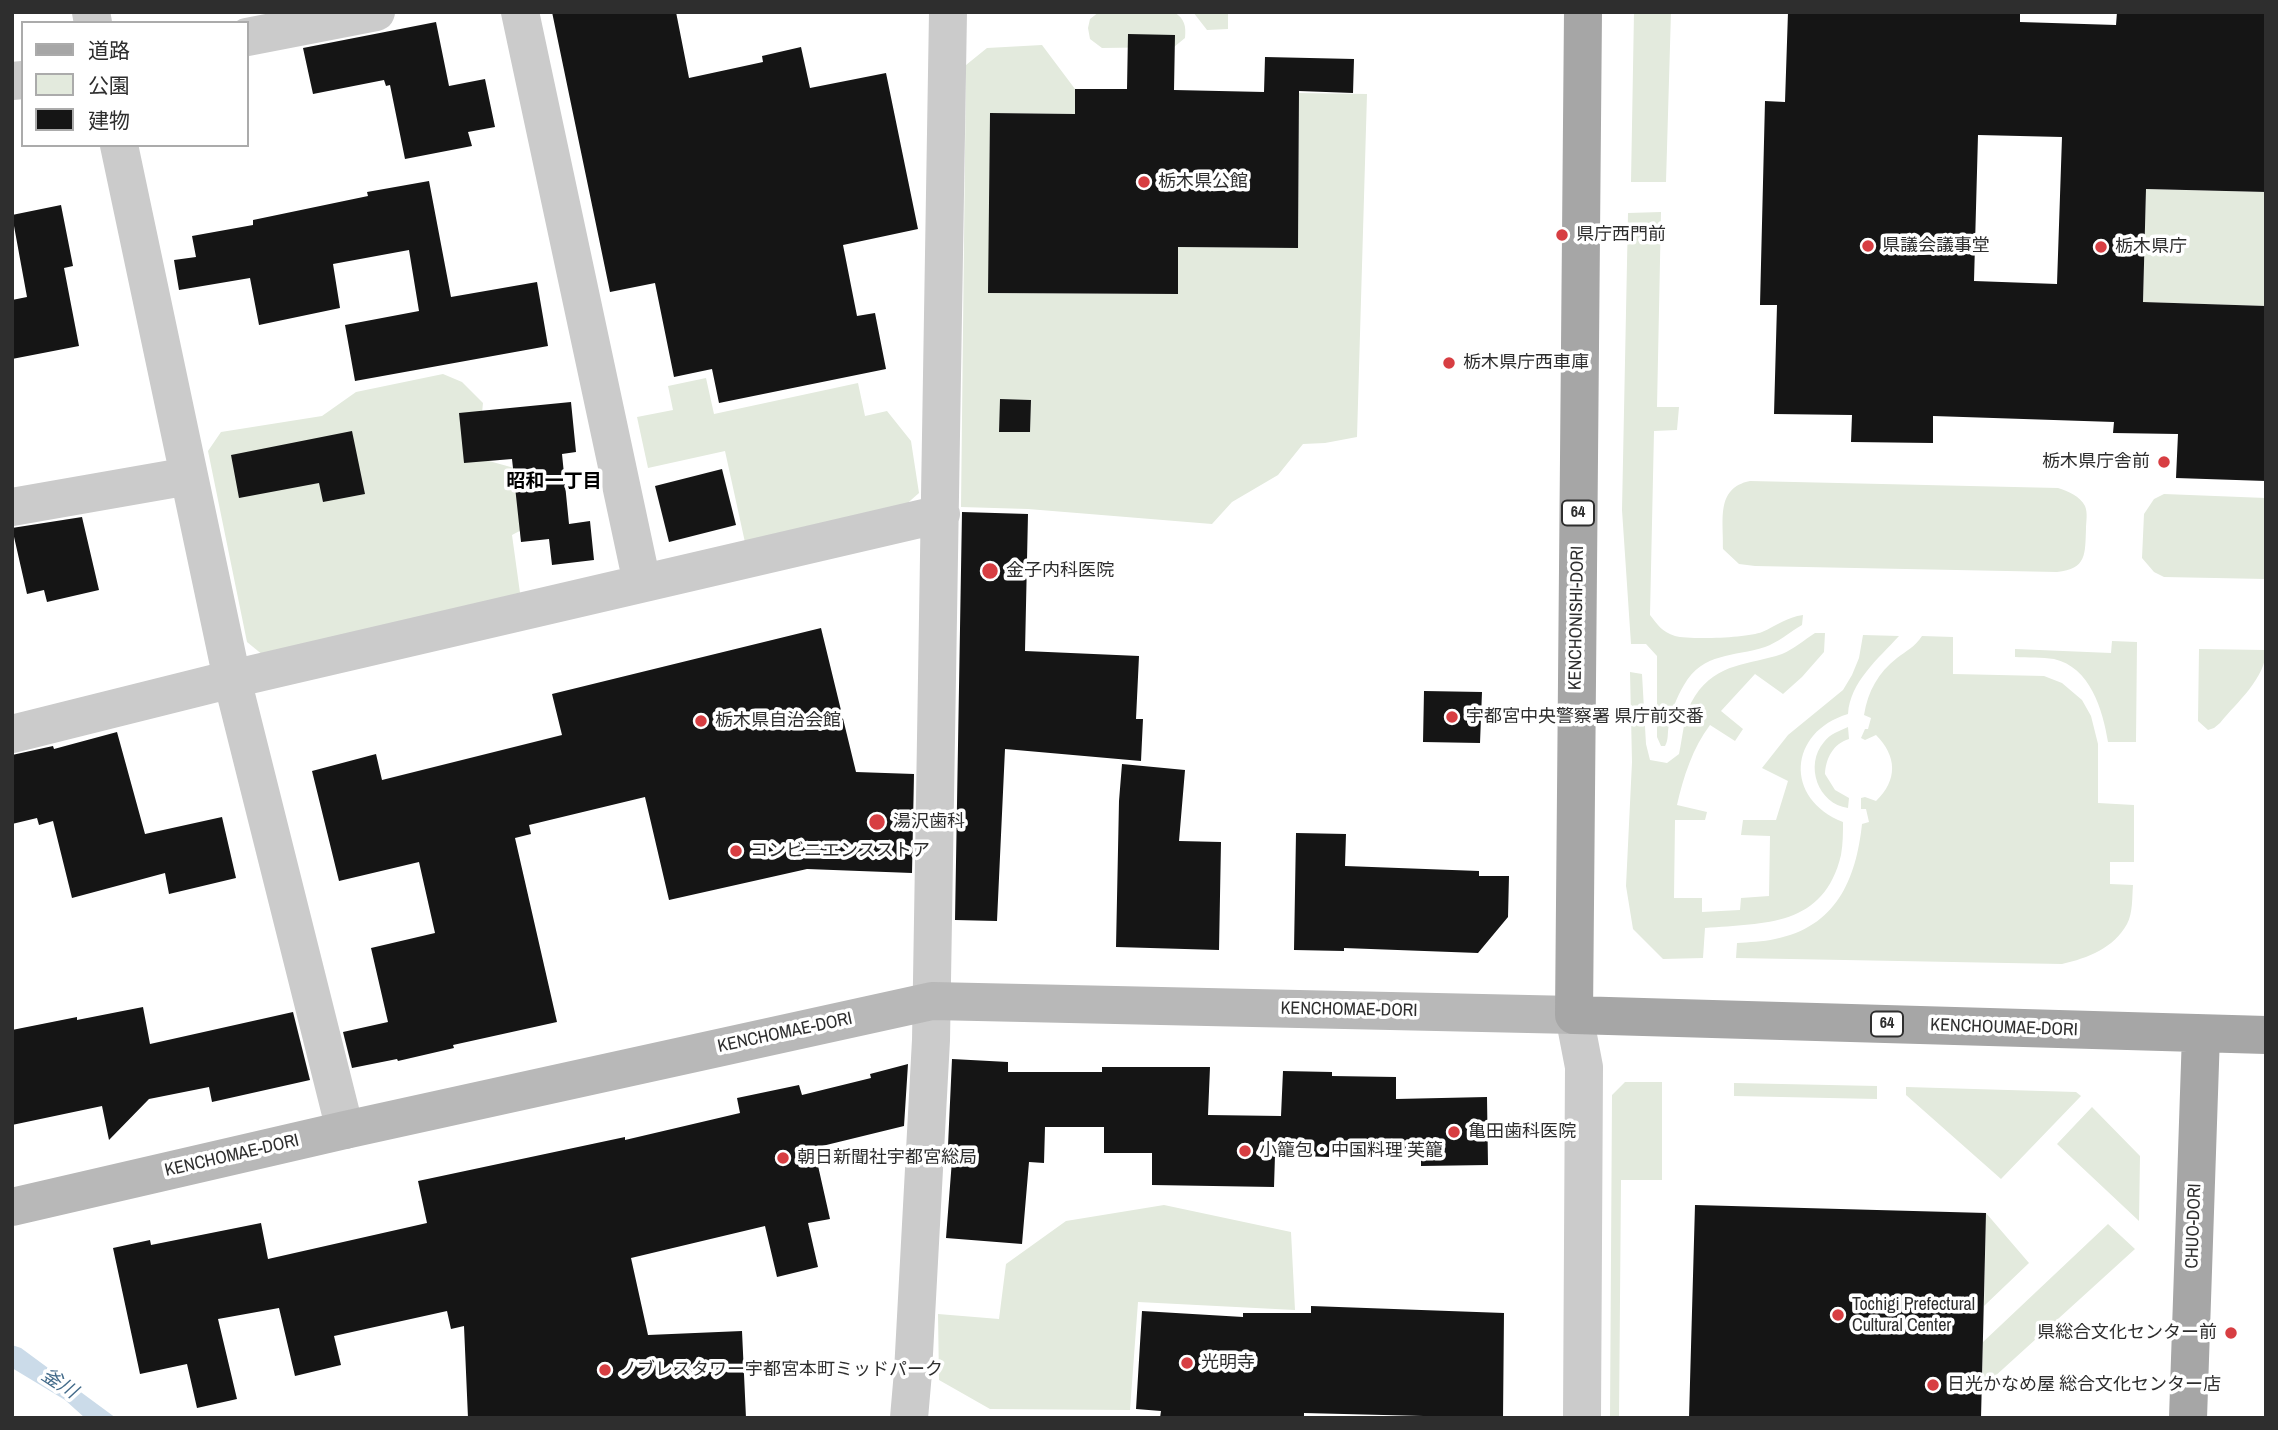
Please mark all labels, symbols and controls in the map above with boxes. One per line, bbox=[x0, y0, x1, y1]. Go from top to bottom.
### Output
legend bbox=[21, 21, 248, 147]
text: 道路 bbox=[88, 36, 130, 65]
text: 公園 bbox=[88, 71, 130, 100]
text: 建物 bbox=[88, 106, 130, 135]
place label: 栃木県公館 bbox=[1158, 171, 1248, 193]
marker: 栃木県公館 bbox=[1136, 174, 1152, 190]
place label: 県庁西門前 bbox=[1576, 224, 1666, 246]
marker: 県庁西門前 bbox=[1554, 227, 1570, 243]
place label: 県議会議事堂 bbox=[1882, 235, 1990, 257]
place label: 栃木県庁 bbox=[2115, 236, 2187, 258]
marker: 県議会議事堂 bbox=[1860, 238, 1876, 254]
marker: 栃木県庁 bbox=[2093, 239, 2109, 255]
place label: 栃木県庁西車庫 bbox=[1463, 352, 1589, 374]
marker: 栃木県庁西車庫 bbox=[1441, 355, 1457, 371]
place label: 栃木県庁舎前 bbox=[2042, 451, 2150, 473]
marker: 栃木県庁舎前 bbox=[2156, 454, 2172, 470]
district label: 昭和一丁目 bbox=[507, 471, 601, 493]
road number: 64 bbox=[1562, 500, 1594, 526]
street label: KENCHONISHI-DORI bbox=[1565, 546, 1589, 690]
place label: 金子内科医院 bbox=[1006, 560, 1114, 582]
marker: 金子内科医院 bbox=[980, 561, 1000, 581]
place label: 宇都宮中央警察署 県庁前交番 bbox=[1466, 706, 1704, 728]
marker: 宇都宮中央警察署 県庁前交番 bbox=[1444, 709, 1460, 725]
place label: 栃木県自治会館 bbox=[715, 710, 841, 732]
marker: 栃木県自治会館 bbox=[693, 713, 709, 729]
place label: 湯沢歯科 bbox=[893, 811, 965, 833]
marker: 湯沢歯科 bbox=[867, 812, 887, 832]
place label: コンビニエンスストア bbox=[750, 840, 930, 862]
marker: コンビニエンスストア bbox=[728, 843, 744, 859]
street label: KENCHOMAE-DORI bbox=[1280, 998, 1418, 1022]
street label: KENCHOMAE-DORI bbox=[716, 1008, 854, 1058]
road number: 64 bbox=[1871, 1012, 1903, 1036]
street label: KENCHOUMAE-DORI bbox=[1930, 1015, 2078, 1041]
place label: 亀田歯科医院 bbox=[1468, 1121, 1576, 1143]
marker: 亀田歯科医院 bbox=[1446, 1124, 1462, 1140]
street label: KENCHOMAE-DORI bbox=[163, 1130, 301, 1182]
place label: 小籠包・中国料理 芙籠 bbox=[1259, 1140, 1443, 1162]
marker: 小籠包・中国料理 芙籠 bbox=[1237, 1143, 1253, 1159]
place label: 朝日新聞社宇都宮総局 bbox=[797, 1147, 977, 1169]
marker: 朝日新聞社宇都宮総局 bbox=[775, 1150, 791, 1166]
street label: CHUO-DORI bbox=[2182, 1183, 2206, 1269]
place label: Tochigi Prefectural Cultural Center bbox=[1852, 1294, 1975, 1336]
marker: Tochigi Prefectural Cultural Center bbox=[1830, 1307, 1846, 1323]
place label: 県総合文化センター前 bbox=[2037, 1322, 2217, 1344]
marker: 県総合文化センター前 bbox=[2223, 1325, 2239, 1341]
place label: 光明寺 bbox=[1201, 1352, 1255, 1374]
marker: 光明寺 bbox=[1179, 1355, 1195, 1371]
place label: ノブレスタワー宇都宮本町ミッドパーク bbox=[619, 1359, 943, 1381]
marker: ノブレスタワー宇都宮本町ミッドパーク bbox=[597, 1362, 613, 1378]
water label: 釜川 bbox=[37, 1364, 81, 1404]
place label: 日光かなめ屋 総合文化センター店 bbox=[1947, 1374, 2221, 1396]
marker: 日光かなめ屋 総合文化センター店 bbox=[1925, 1377, 1941, 1393]

